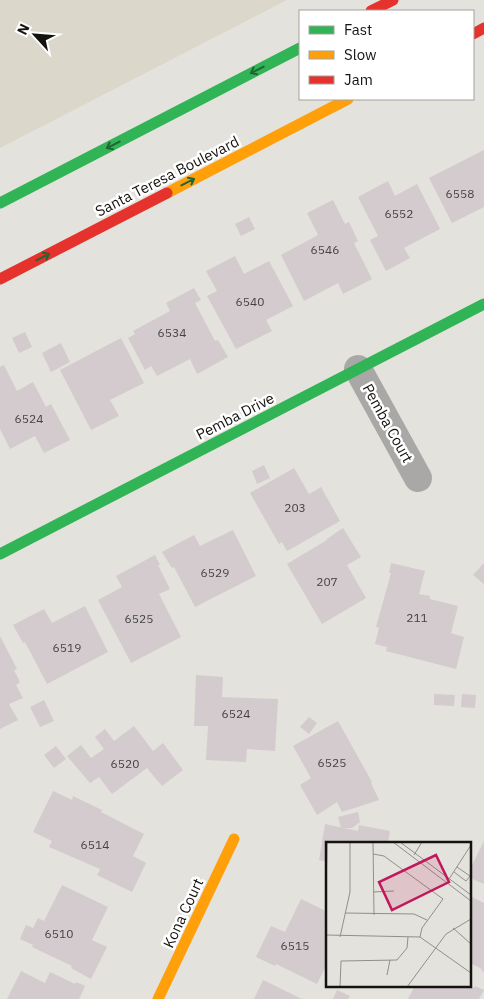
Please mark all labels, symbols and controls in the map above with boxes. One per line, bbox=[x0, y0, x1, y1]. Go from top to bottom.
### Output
north arrow bbox=[10, 10, 60, 60]
legend bbox=[299, 10, 474, 100]
text: Fast bbox=[344, 20, 372, 39]
text: N bbox=[13, 21, 34, 38]
text: Slow bbox=[344, 45, 377, 64]
one-way arrow bbox=[250, 66, 265, 75]
text: Jam bbox=[344, 70, 373, 89]
street label: Santa Teresa Boulevard bbox=[92, 132, 242, 220]
one-way arrow bbox=[105, 140, 120, 150]
one-way arrow bbox=[180, 177, 195, 187]
house number: 6558 bbox=[446, 186, 474, 201]
house number: 6552 bbox=[385, 206, 413, 221]
house number: 6546 bbox=[311, 242, 339, 257]
one-way arrow bbox=[36, 252, 51, 262]
house number: 6540 bbox=[236, 294, 264, 309]
house number: 6534 bbox=[158, 325, 186, 340]
street label: Pemba Court bbox=[358, 380, 418, 466]
street label: Pemba Drive bbox=[193, 388, 277, 444]
house number: 6524 bbox=[15, 411, 43, 426]
house number: 203 bbox=[284, 500, 306, 515]
house number: 6529 bbox=[201, 565, 229, 580]
house number: 207 bbox=[316, 574, 338, 589]
house number: 211 bbox=[406, 610, 428, 625]
house number: 6525 bbox=[125, 611, 153, 626]
house number: 6519 bbox=[53, 640, 81, 655]
house number: 6524 bbox=[222, 706, 250, 721]
house number: 6525 bbox=[318, 755, 346, 770]
house number: 6520 bbox=[111, 756, 139, 771]
house number: 6514 bbox=[81, 837, 109, 852]
inset map bbox=[326, 842, 472, 986]
street label: Kona Court bbox=[159, 875, 207, 951]
house number: 6510 bbox=[45, 926, 73, 941]
house number: 6515 bbox=[281, 938, 309, 953]

